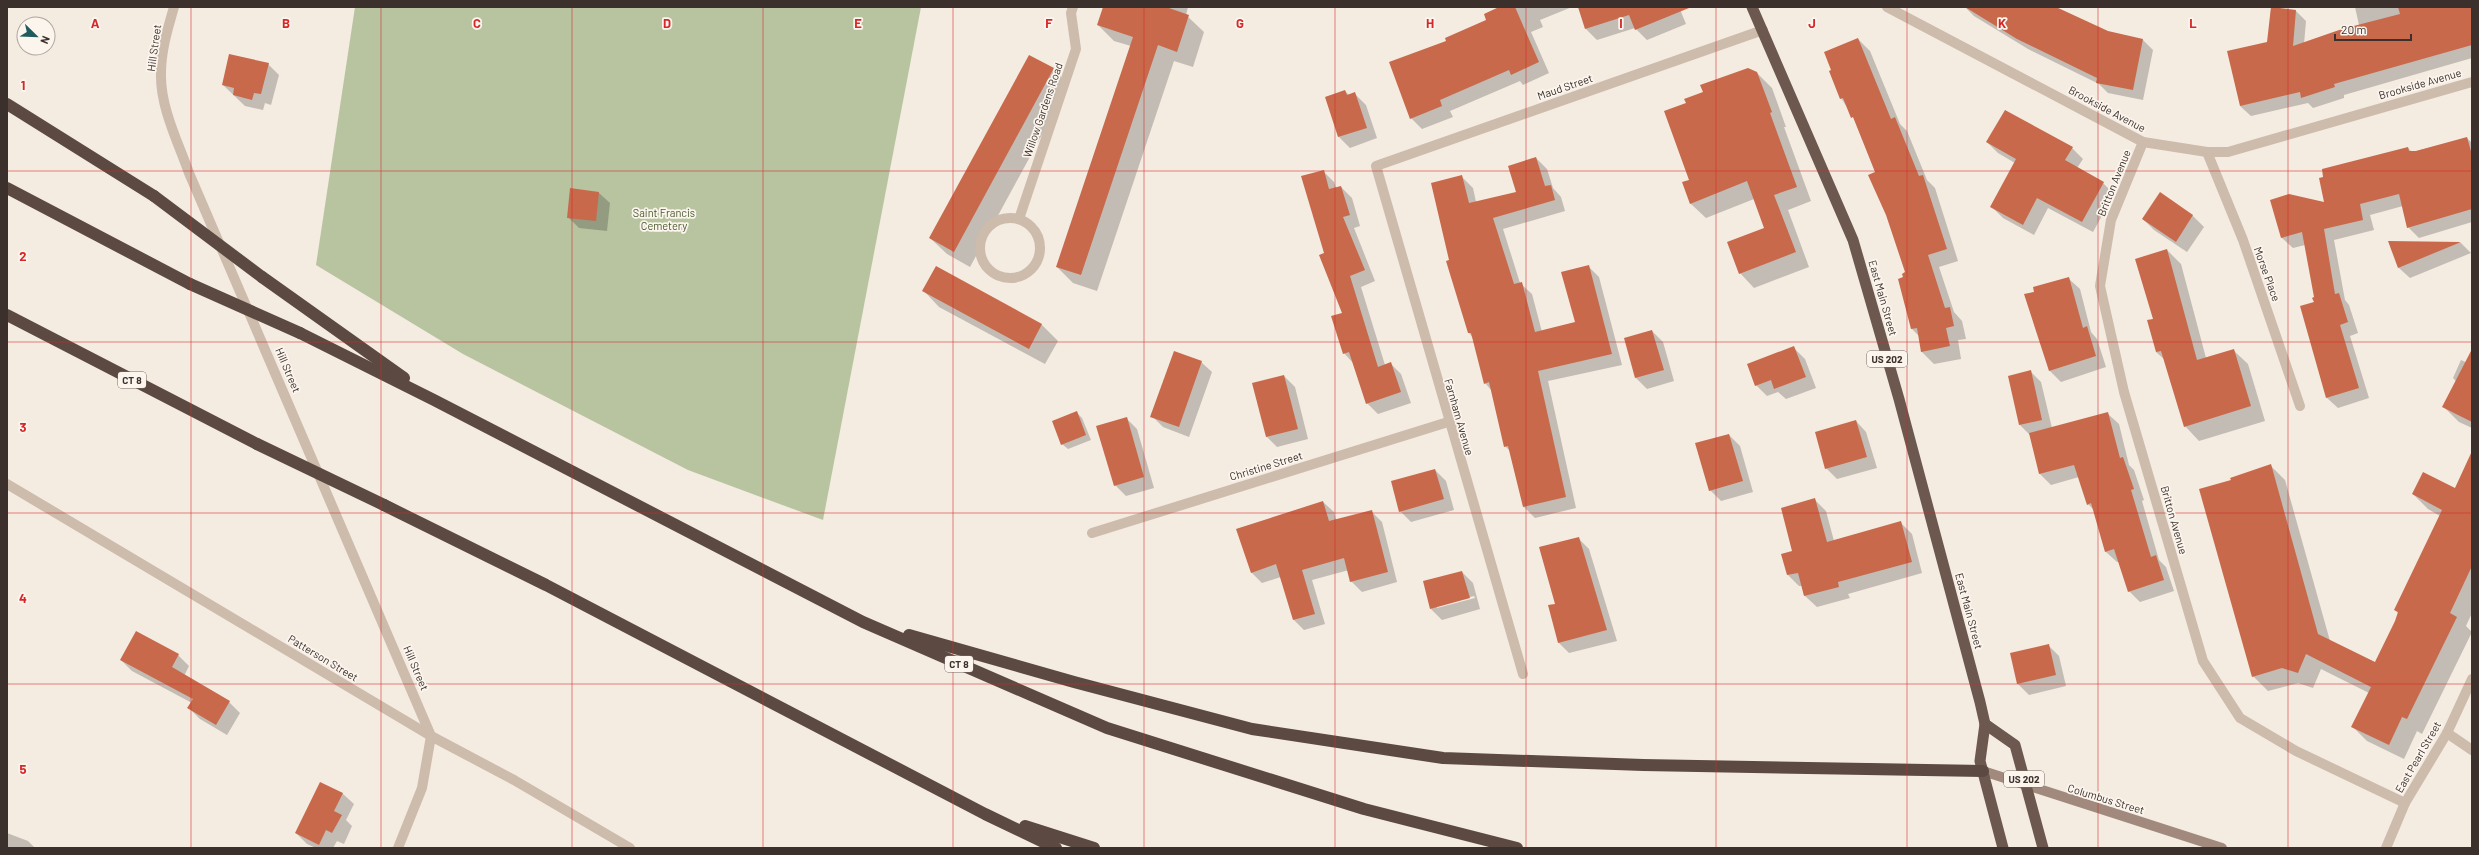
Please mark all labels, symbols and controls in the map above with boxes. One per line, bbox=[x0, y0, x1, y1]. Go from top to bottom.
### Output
text: A bbox=[91, 15, 100, 31]
text: B bbox=[282, 15, 290, 31]
text: C bbox=[473, 15, 481, 31]
text: D bbox=[663, 15, 671, 31]
text: E bbox=[854, 15, 862, 31]
text: F bbox=[1045, 15, 1053, 31]
text: G bbox=[1236, 15, 1244, 31]
text: H bbox=[1426, 15, 1434, 31]
text: I bbox=[1619, 15, 1623, 31]
text: J bbox=[1808, 15, 1816, 31]
text: K bbox=[1998, 15, 2006, 31]
text: L bbox=[2189, 15, 2197, 31]
north arrow bbox=[16, 16, 56, 56]
scale bar bbox=[2335, 16, 2411, 42]
text: 20 m bbox=[2341, 22, 2367, 36]
street label: Hill Street bbox=[144, 24, 163, 72]
text: N bbox=[38, 34, 53, 46]
street label: Willow Gardens Road bbox=[1020, 61, 1065, 159]
street label: Brookside Avenue bbox=[2377, 65, 2463, 102]
street label: Maud Street bbox=[1535, 71, 1594, 102]
text: 1 bbox=[21, 77, 25, 93]
street label: Brookside Avenue bbox=[2066, 83, 2148, 134]
street label: Britton Avenue bbox=[2094, 148, 2133, 218]
park label: Saint Francis Cemetery bbox=[633, 206, 695, 232]
street label: Morse Place bbox=[2252, 245, 2283, 303]
text: 2 bbox=[19, 248, 27, 264]
street label: East Main Street bbox=[1866, 258, 1901, 337]
street label: Hill Street bbox=[273, 345, 304, 394]
road number: US 202 bbox=[1867, 351, 1907, 367]
road number: CT 8 bbox=[118, 372, 146, 388]
street label: Farnham Avenue bbox=[1442, 377, 1477, 457]
text: 3 bbox=[19, 419, 27, 435]
street label: Christine Street bbox=[1228, 448, 1304, 483]
street label: Britton Avenue bbox=[2158, 484, 2190, 556]
street label: East Main Street bbox=[1953, 571, 1986, 650]
text: 4 bbox=[19, 590, 27, 606]
street label: Patterson Street bbox=[286, 632, 361, 684]
street label: Hill Street bbox=[401, 643, 432, 692]
road number: CT 8 bbox=[945, 656, 973, 672]
street label: East Pearl Street bbox=[2392, 719, 2443, 795]
text: 5 bbox=[19, 761, 27, 777]
road number: US 202 bbox=[2004, 771, 2044, 787]
street label: Columbus Street bbox=[2066, 781, 2146, 816]

